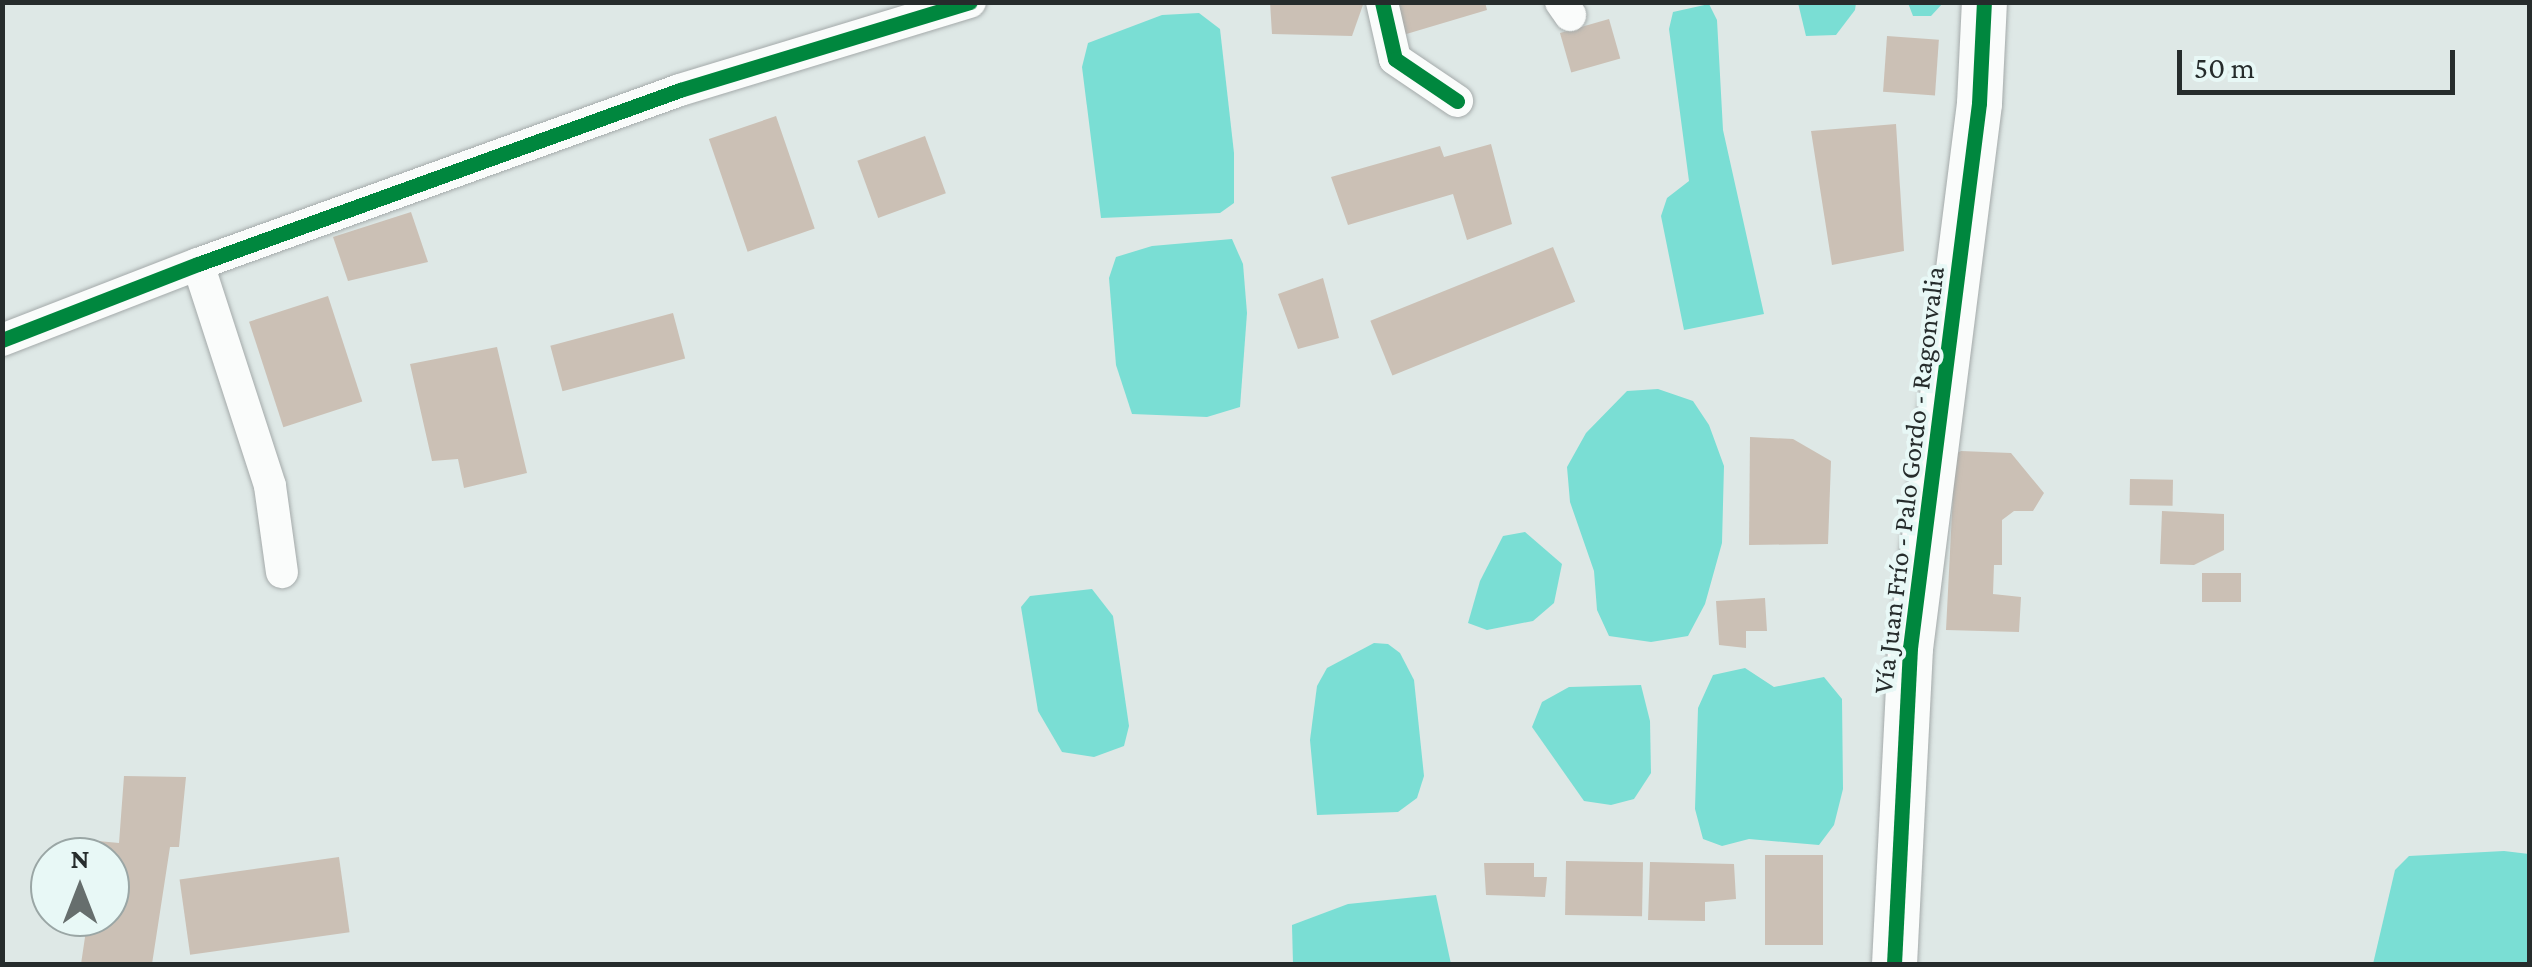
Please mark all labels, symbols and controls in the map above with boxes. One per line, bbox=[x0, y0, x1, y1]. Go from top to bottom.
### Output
scale bar bbox=[2182, 30, 2460, 92]
text: 50 m bbox=[2194, 51, 2255, 84]
street label: Vía Juan Frío - Palo Gordo - Ragonvalia bbox=[1866, 264, 1952, 696]
north arrow bbox=[30, 837, 130, 937]
text: N bbox=[70, 843, 90, 874]

